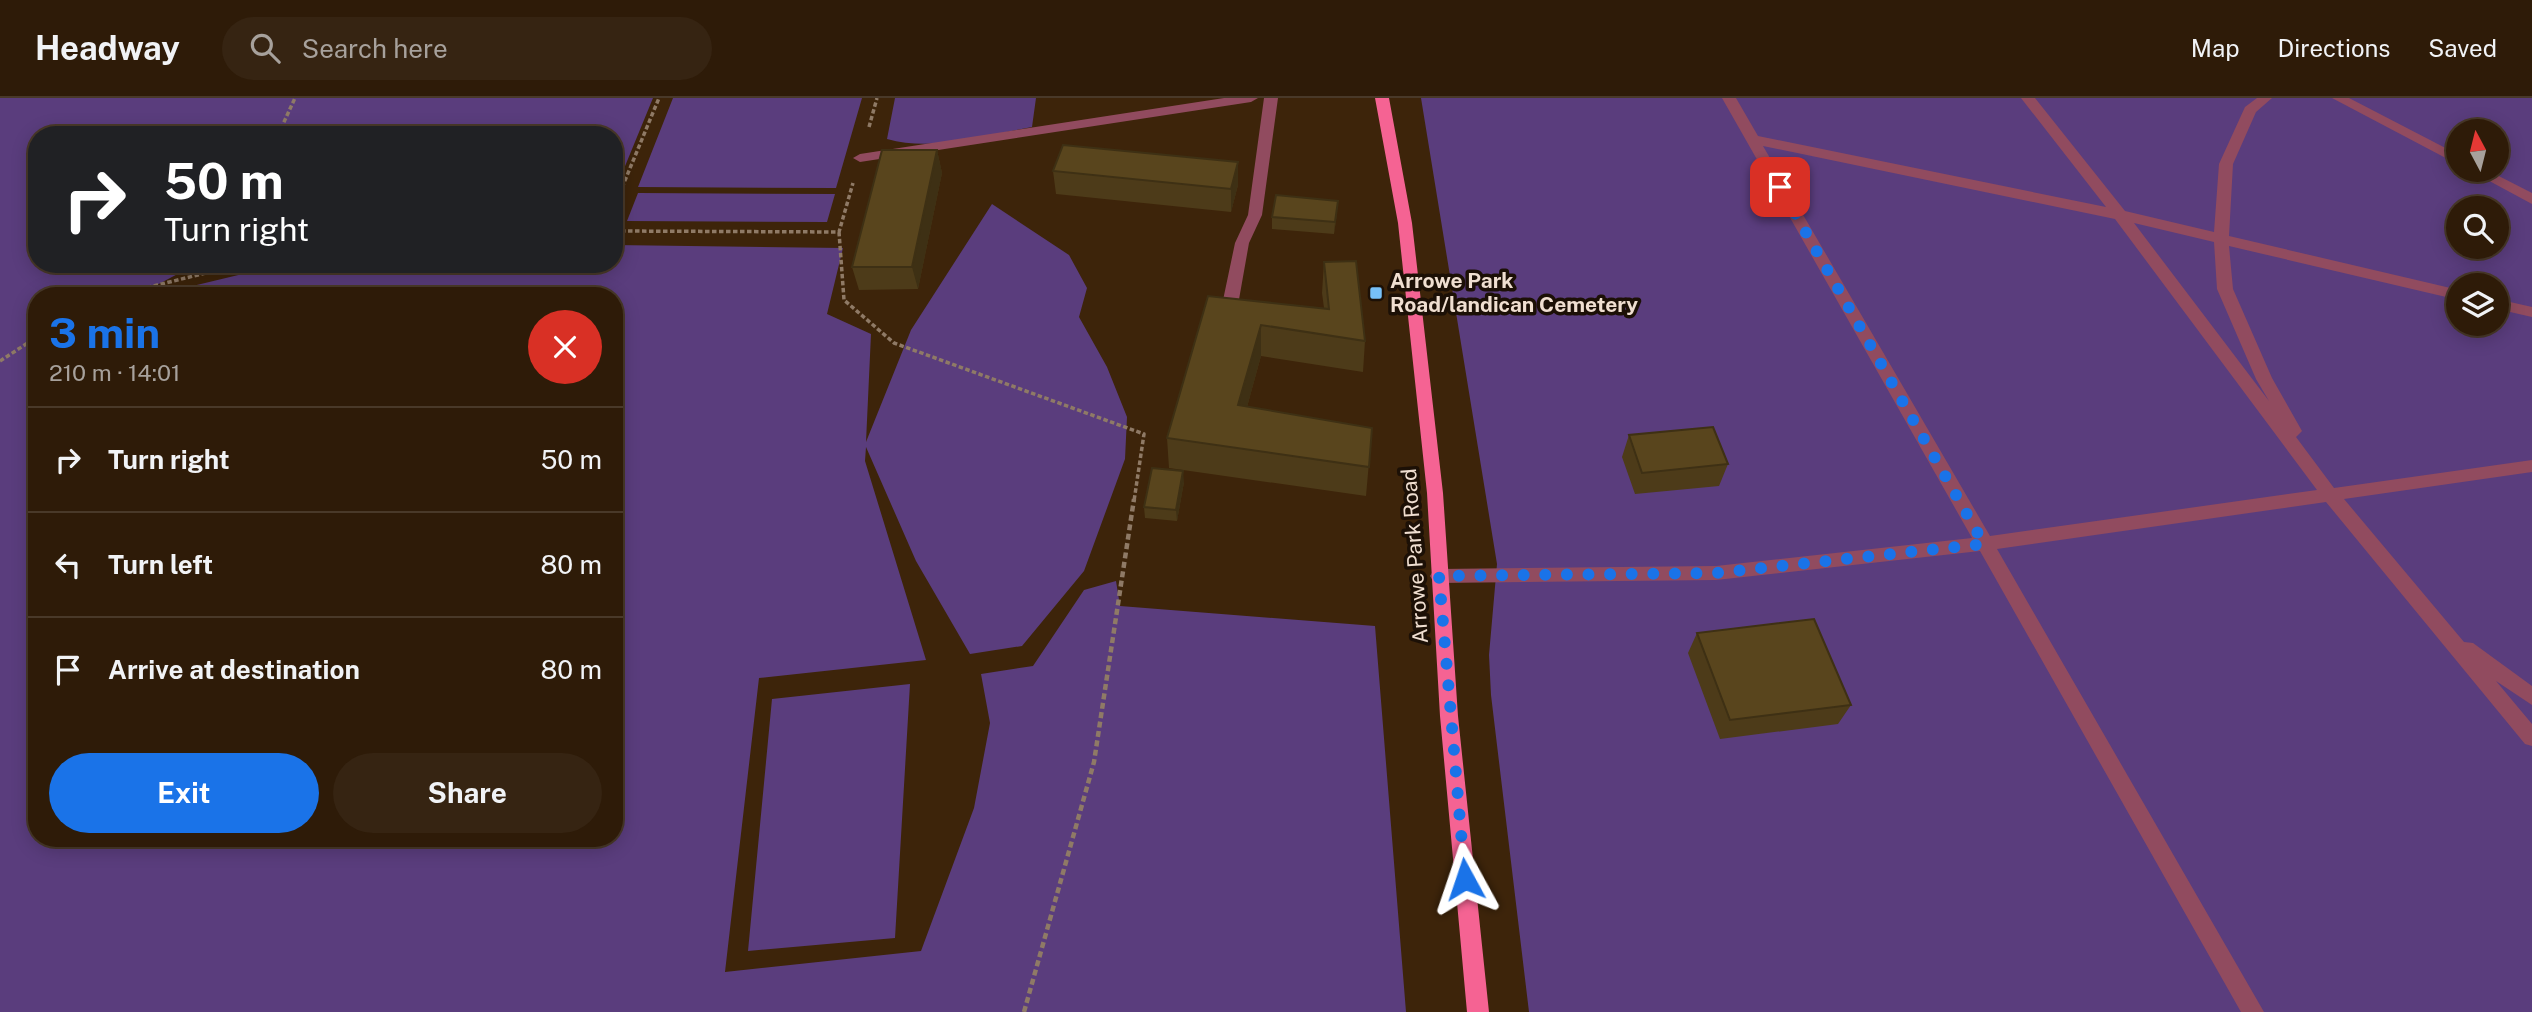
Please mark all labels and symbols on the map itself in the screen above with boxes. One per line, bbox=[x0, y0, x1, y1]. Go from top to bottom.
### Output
north arrow bbox=[2446, 119, 2510, 182]
pin bbox=[1750, 157, 1810, 217]
place label: Arrowe Park Road/landican Cemetery bbox=[1390, 268, 1638, 317]
marker: Arrowe Park Road/landican Cemetery bbox=[1368, 285, 1384, 301]
street label: Arrowe Park Road bbox=[1396, 468, 1433, 644]
position arrow bbox=[1428, 842, 1502, 916]

